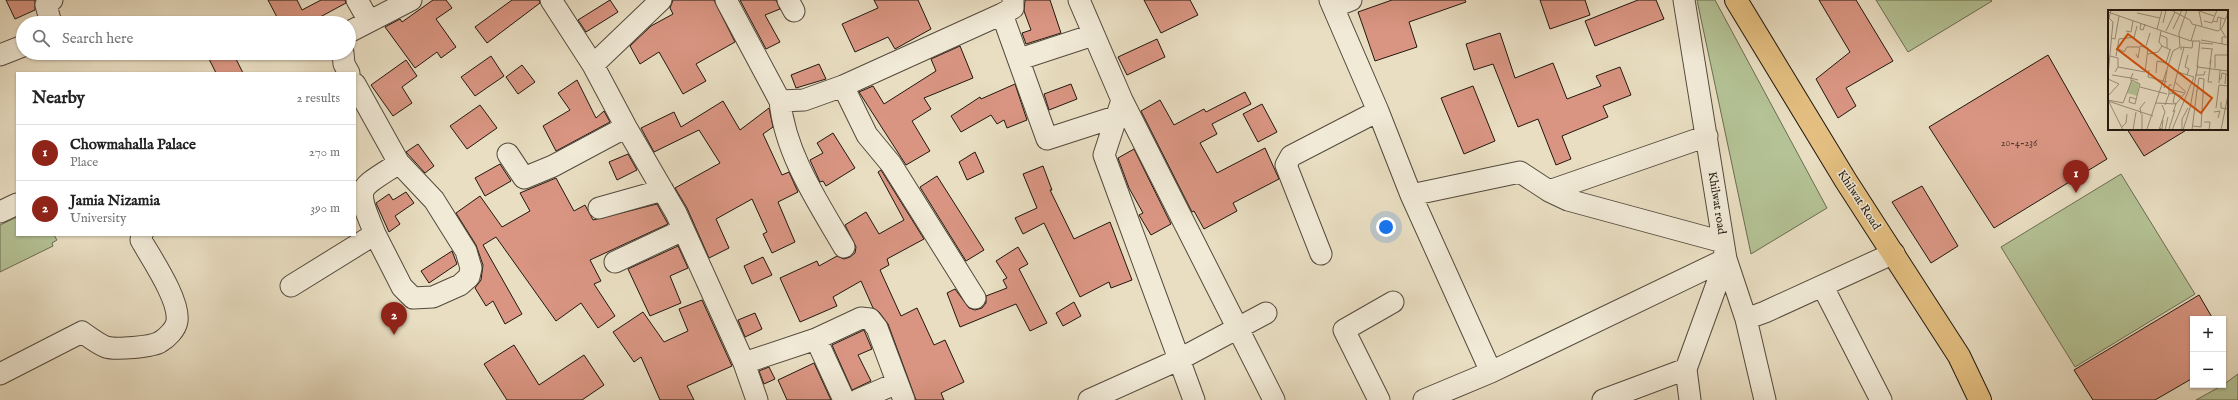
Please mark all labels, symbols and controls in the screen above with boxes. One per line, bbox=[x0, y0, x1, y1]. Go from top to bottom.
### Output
inset map bbox=[2108, 10, 2228, 130]
search box bbox=[16, 16, 356, 60]
icon: search bbox=[30, 27, 52, 49]
text: Search here bbox=[62, 29, 133, 48]
text: Nearby bbox=[32, 88, 85, 109]
text: 2 results bbox=[296, 90, 340, 107]
text: Chowmahalla Palace bbox=[70, 135, 196, 154]
house number: 20-4-236 bbox=[2001, 137, 2038, 150]
text: 1 bbox=[43, 144, 47, 161]
text: 270 m bbox=[309, 144, 340, 161]
text: Place bbox=[70, 154, 98, 171]
pin: 1 bbox=[2063, 160, 2089, 193]
street label: Khilwat Road bbox=[1834, 167, 1884, 233]
street label: Khilwat road bbox=[1705, 170, 1729, 236]
text: Jamia Nizamia bbox=[70, 191, 160, 210]
text: 2 bbox=[42, 200, 48, 217]
text: 390 m bbox=[310, 200, 340, 217]
text: University bbox=[70, 210, 126, 227]
your location bbox=[1376, 217, 1396, 237]
pin: 2 bbox=[381, 302, 407, 335]
map controls bbox=[2190, 316, 2226, 388]
button: + bbox=[2190, 316, 2226, 352]
button: − bbox=[2190, 352, 2226, 388]

